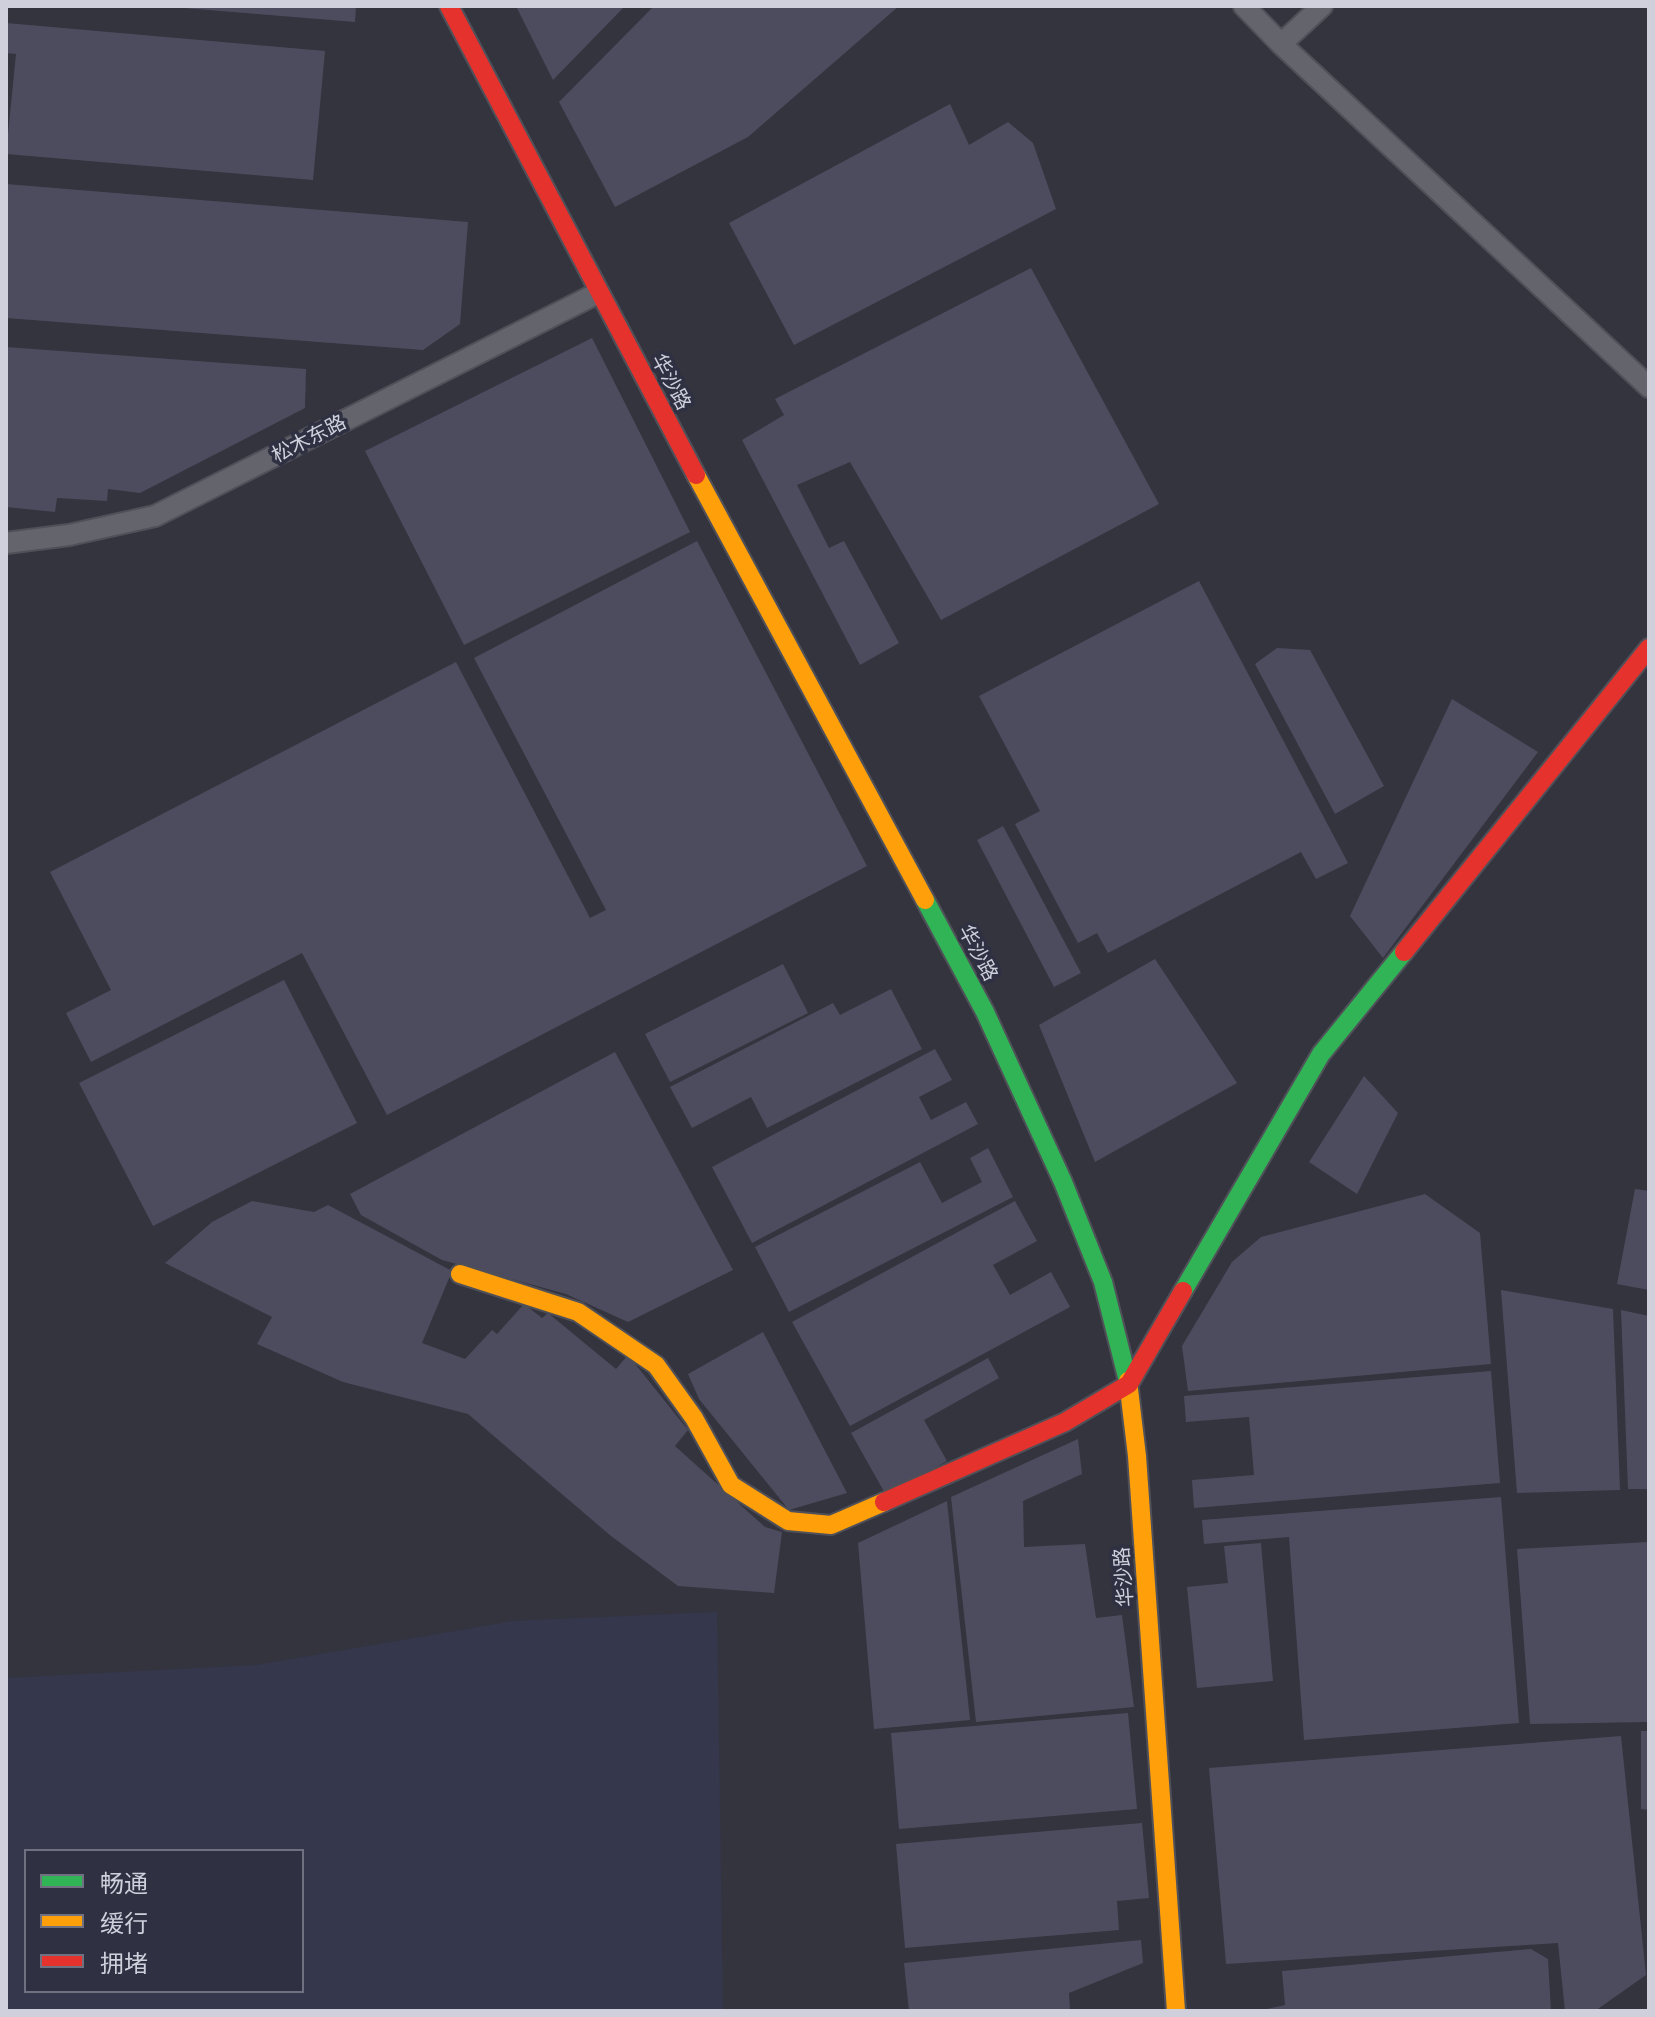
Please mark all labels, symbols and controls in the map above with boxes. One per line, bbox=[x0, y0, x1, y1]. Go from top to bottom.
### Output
street label: 华沙路 bbox=[646, 350, 696, 414]
street label: 松木东路 bbox=[268, 410, 350, 468]
street label: 华沙路 bbox=[953, 921, 1003, 985]
street label: 华沙路 bbox=[1110, 1546, 1138, 1608]
legend bbox=[24, 1849, 304, 1993]
text: 畅通 bbox=[100, 1868, 148, 1897]
text: 缓行 bbox=[100, 1908, 148, 1937]
text: 拥堵 bbox=[100, 1948, 148, 1977]

